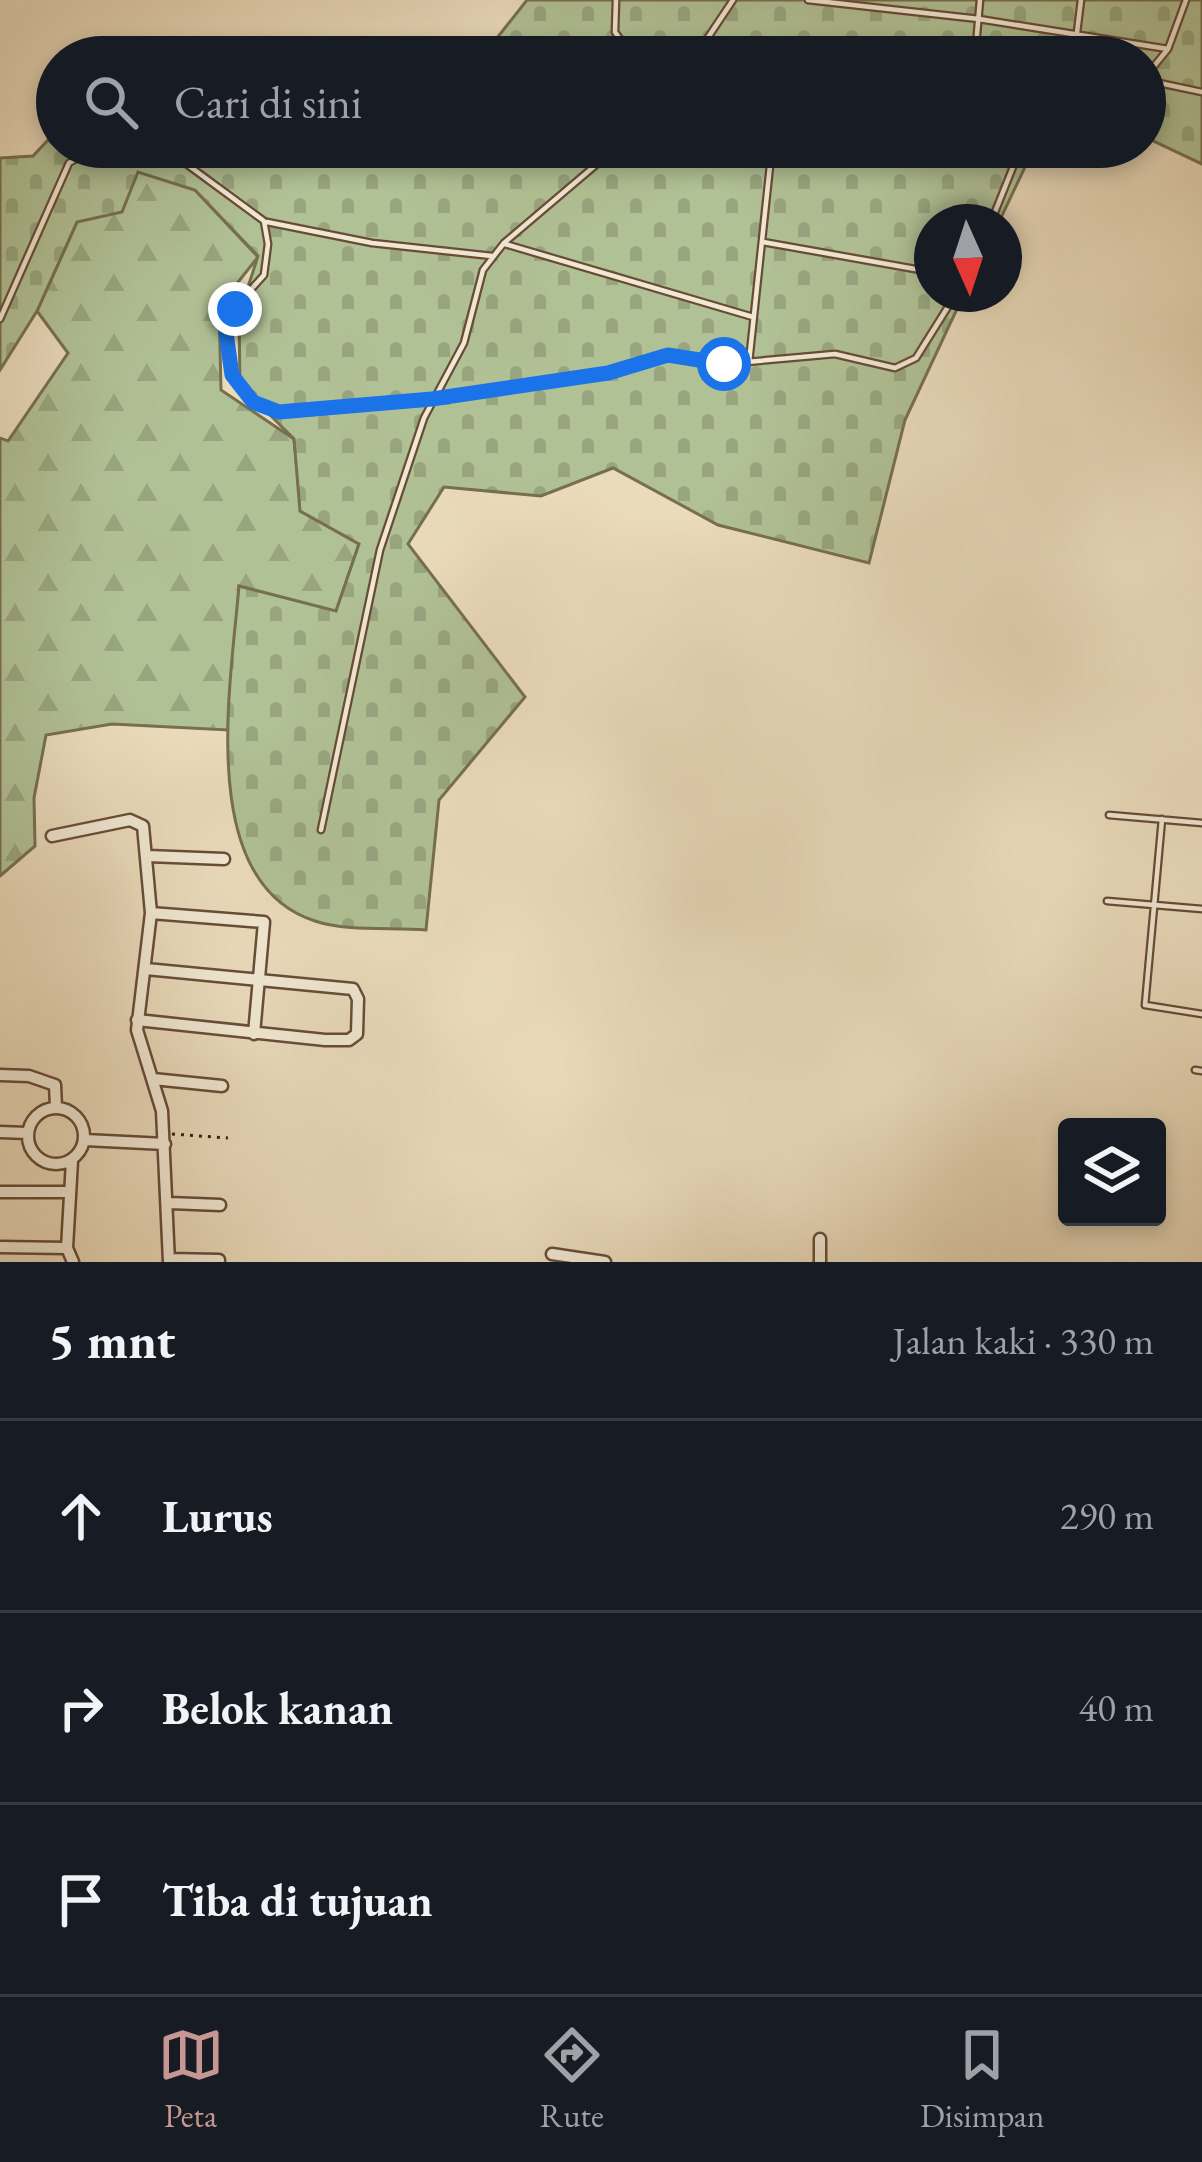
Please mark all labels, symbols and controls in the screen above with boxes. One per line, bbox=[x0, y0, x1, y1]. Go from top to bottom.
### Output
search box bbox=[36, 36, 1166, 168]
icon: search bbox=[78, 69, 144, 135]
text: Cari di sini bbox=[174, 73, 362, 131]
north arrow bbox=[914, 204, 1022, 312]
route end bbox=[208, 282, 262, 336]
route start bbox=[697, 337, 751, 391]
map controls bbox=[1058, 1118, 1166, 1226]
button: layers bbox=[1058, 1118, 1166, 1226]
text: 5 mnt bbox=[48, 1307, 175, 1373]
text: Jalan kaki · 330 m bbox=[892, 1315, 1154, 1366]
icon: ahead bbox=[48, 1483, 114, 1549]
text: Lurus bbox=[162, 1487, 273, 1545]
text: 290 m bbox=[1060, 1490, 1154, 1541]
icon: right bbox=[48, 1675, 114, 1741]
text: Belok kanan bbox=[162, 1679, 393, 1737]
text: 40 m bbox=[1078, 1682, 1154, 1733]
icon: arrive bbox=[48, 1867, 114, 1933]
text: Tiba di tujuan bbox=[162, 1871, 433, 1929]
tab: Peta bbox=[158, 2022, 224, 2137]
tab: Rute bbox=[539, 2022, 605, 2137]
tab: Disimpan bbox=[920, 2022, 1044, 2137]

